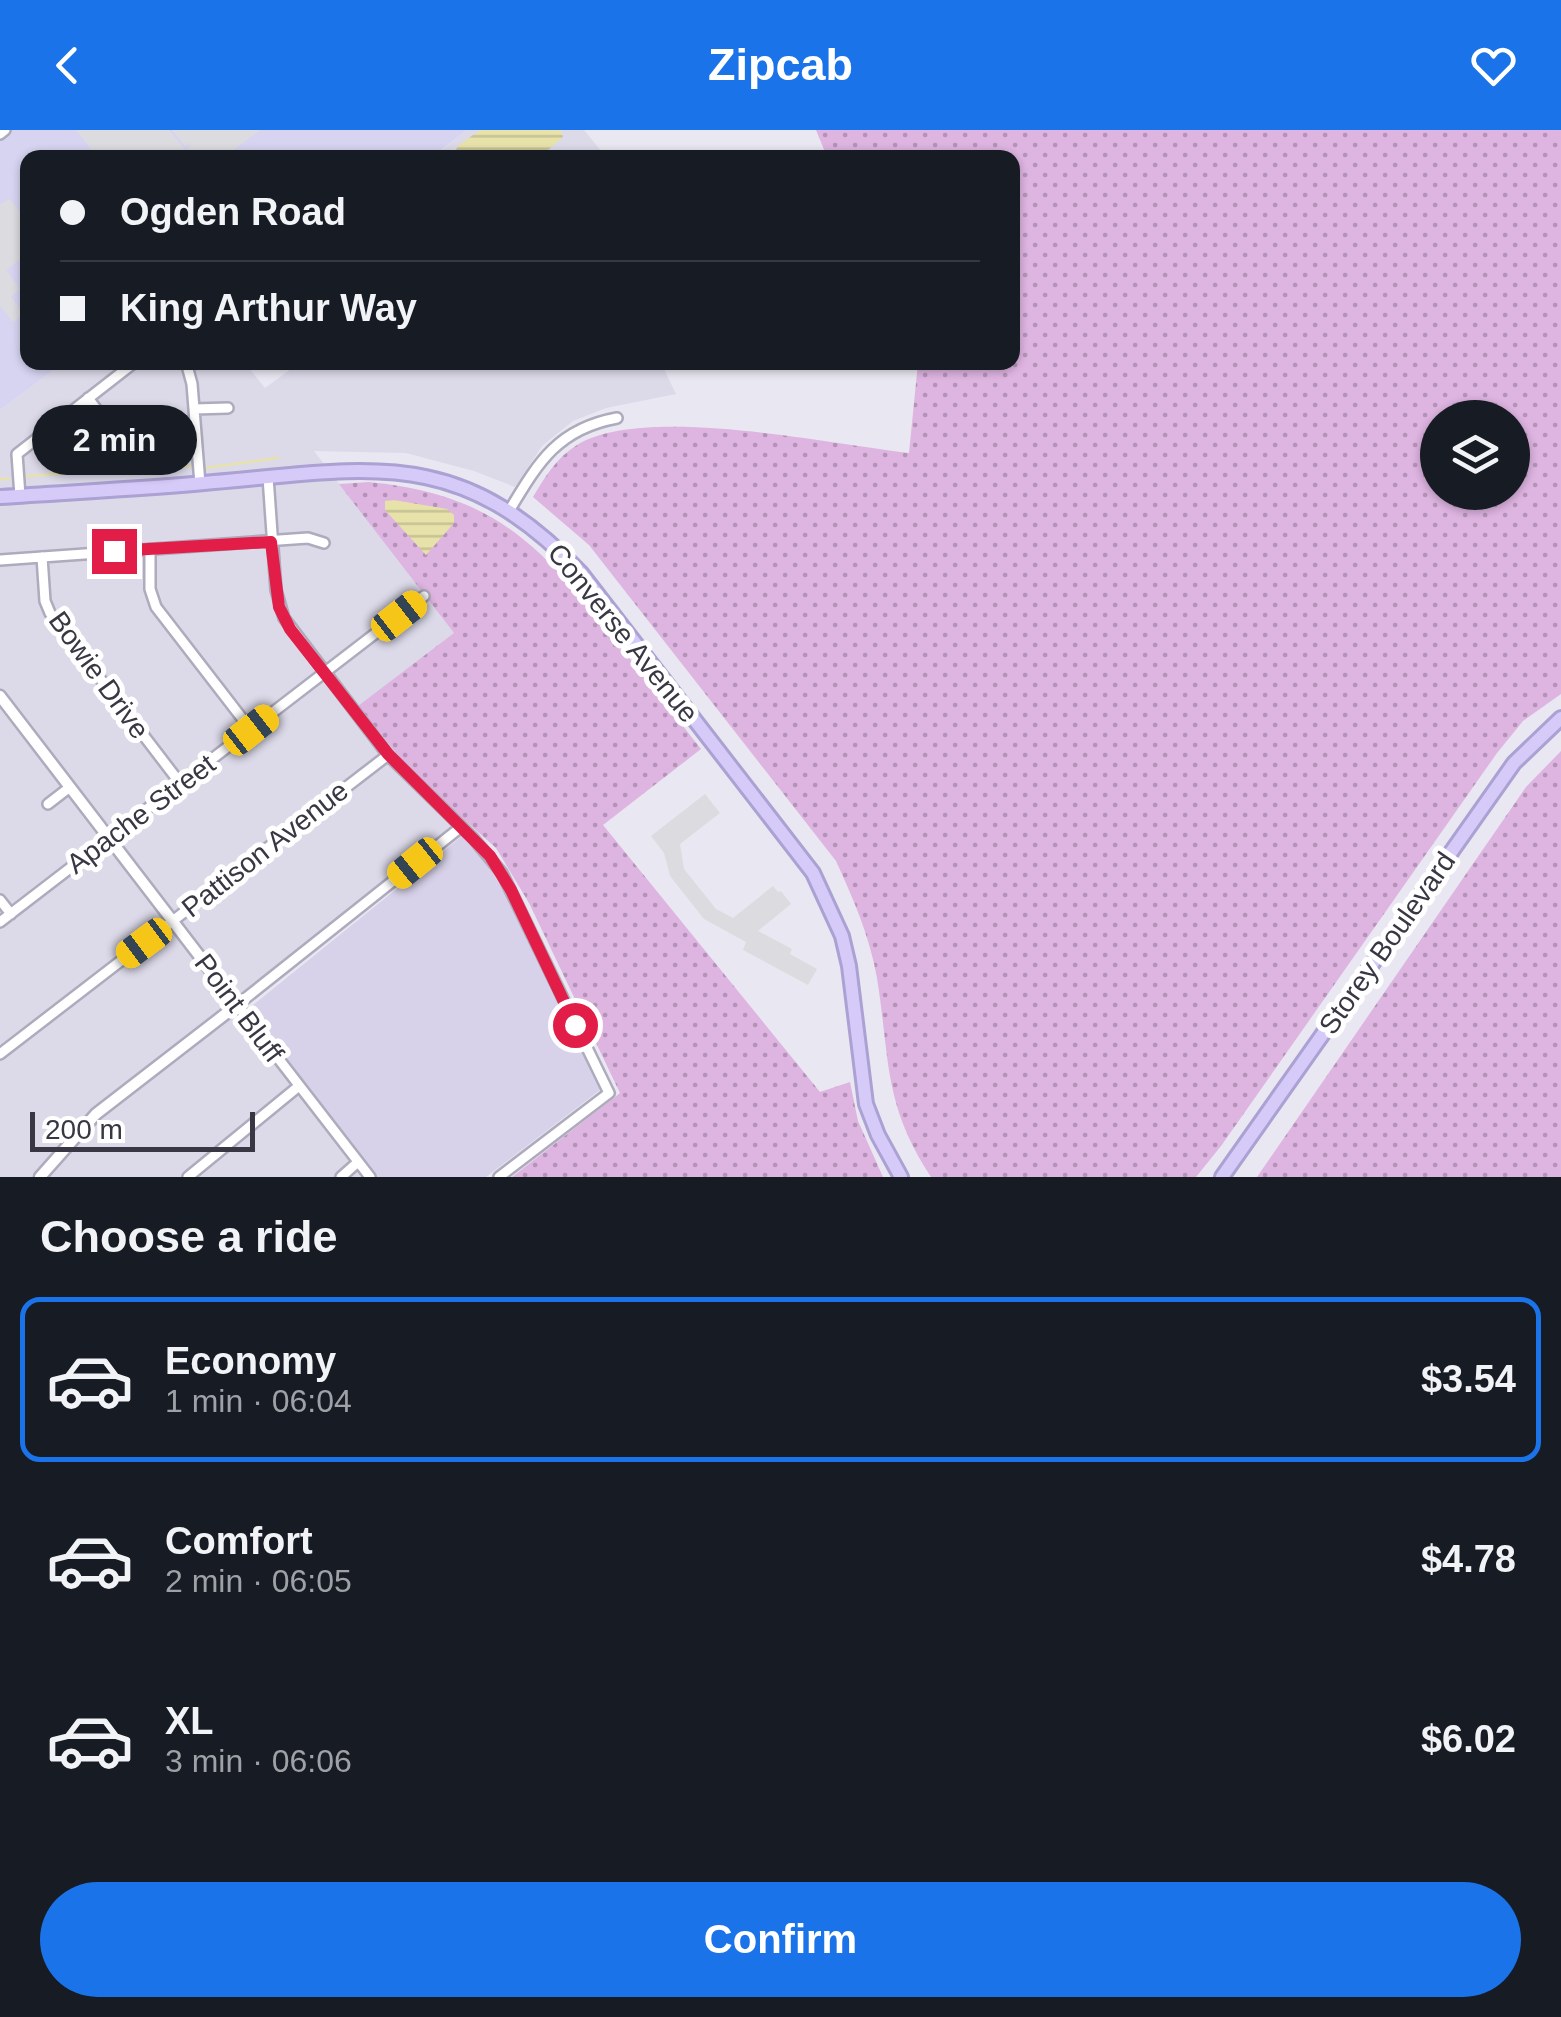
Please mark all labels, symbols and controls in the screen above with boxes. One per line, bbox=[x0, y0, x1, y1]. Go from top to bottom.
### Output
icon: back bbox=[40, 38, 95, 93]
icon: heart bbox=[1466, 38, 1521, 93]
text: Zipcab bbox=[708, 39, 853, 90]
text: Ogden Road bbox=[120, 191, 346, 233]
text: King Arthur Way bbox=[120, 287, 417, 329]
map controls bbox=[1420, 400, 1530, 510]
button: layers bbox=[1420, 400, 1530, 510]
callout: 2 min bbox=[32, 406, 196, 476]
text: 2 min bbox=[73, 422, 156, 458]
route end bbox=[92, 529, 137, 574]
street label: Converse Avenue bbox=[542, 538, 704, 728]
car bbox=[366, 586, 432, 646]
street label: Bowie Drive bbox=[43, 605, 155, 745]
car bbox=[218, 700, 284, 760]
street label: Apache Street bbox=[61, 748, 221, 880]
street label: Pattison Avenue bbox=[176, 775, 354, 923]
car bbox=[382, 832, 448, 894]
street label: Storey Boulevard bbox=[1313, 846, 1461, 1040]
car bbox=[111, 913, 177, 973]
street label: Point Bluff bbox=[188, 948, 290, 1068]
route start bbox=[553, 1003, 598, 1048]
scale bar bbox=[30, 1107, 255, 1151]
text: 200 m bbox=[45, 1114, 123, 1145]
text: Choose a ride bbox=[40, 1211, 338, 1262]
icon: car bbox=[45, 1335, 135, 1425]
text: Economy bbox=[165, 1340, 336, 1382]
text: $3.54 bbox=[1421, 1358, 1516, 1400]
text: 1 min · 06:04 bbox=[165, 1383, 352, 1419]
icon: car bbox=[45, 1515, 135, 1605]
text: Comfort bbox=[165, 1520, 313, 1562]
text: $4.78 bbox=[1421, 1538, 1516, 1580]
text: 2 min · 06:05 bbox=[165, 1563, 352, 1599]
icon: car bbox=[45, 1695, 135, 1785]
text: XL bbox=[165, 1700, 214, 1742]
text: $6.02 bbox=[1421, 1718, 1516, 1760]
text: 3 min · 06:06 bbox=[165, 1743, 352, 1779]
button: Confirm bbox=[40, 1882, 1521, 1997]

